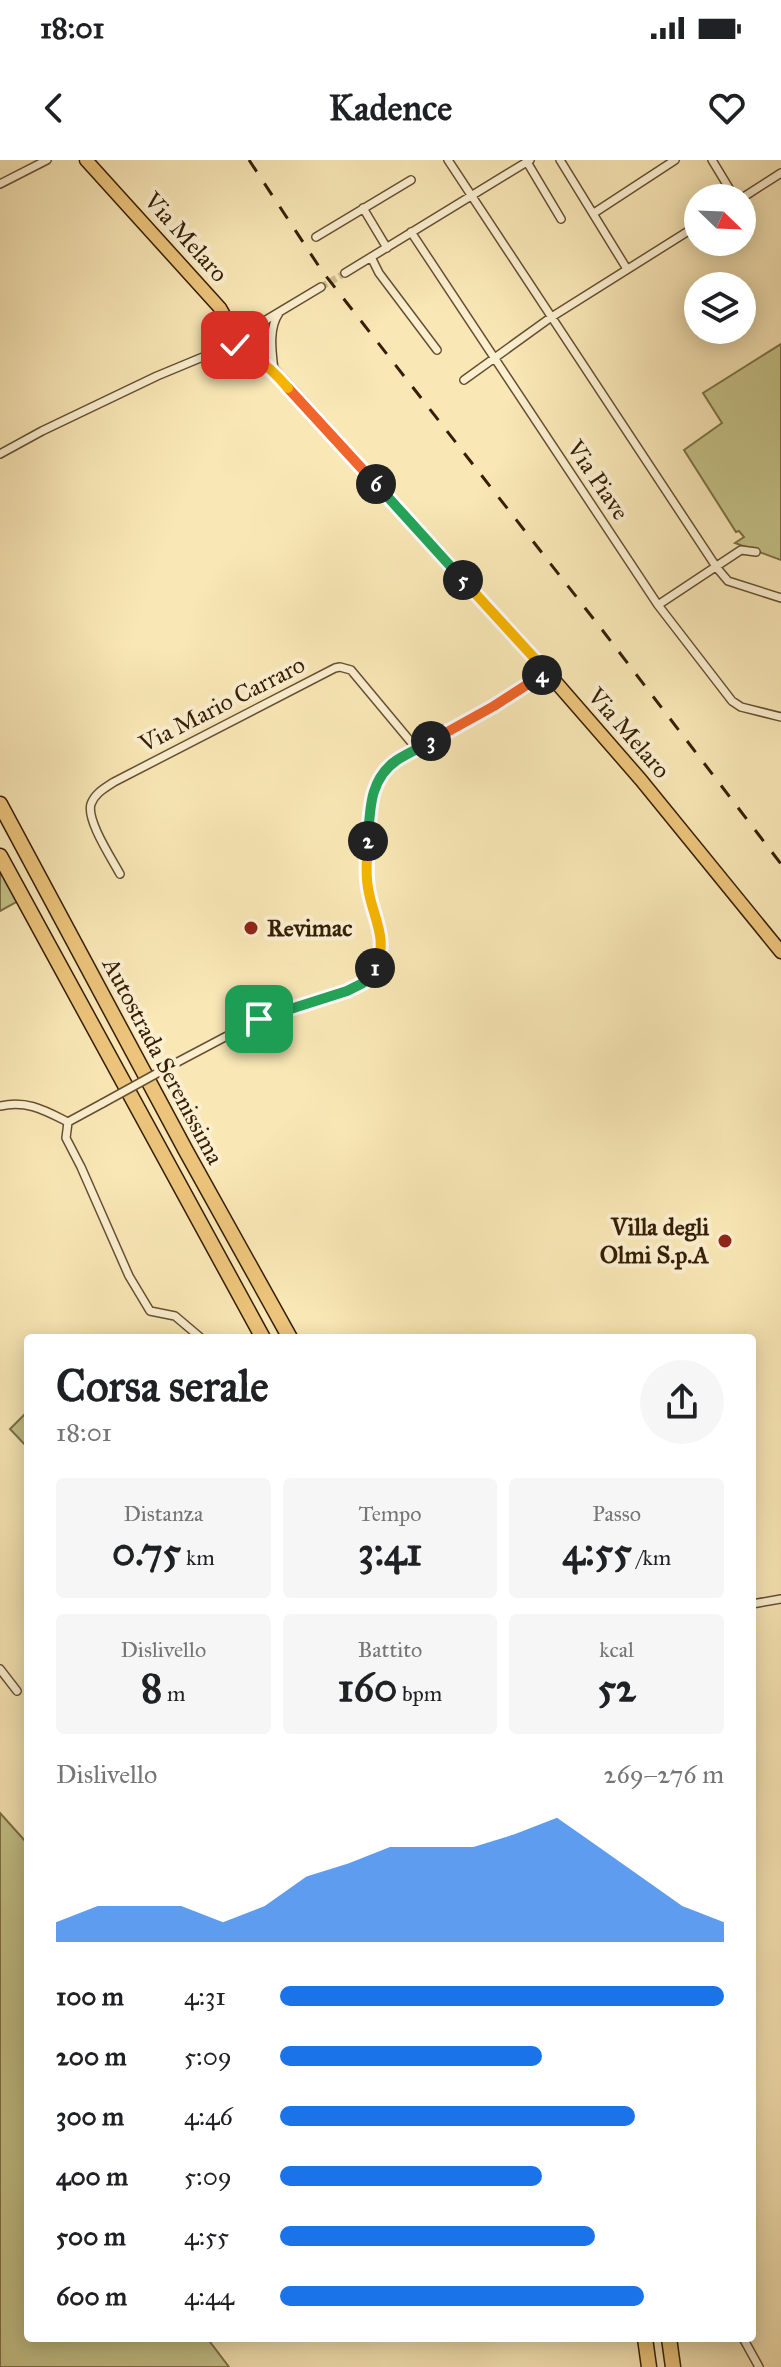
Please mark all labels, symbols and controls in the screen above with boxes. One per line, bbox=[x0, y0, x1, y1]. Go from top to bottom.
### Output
text: 18:01 bbox=[40, 10, 104, 46]
icon: back bbox=[32, 86, 76, 130]
text: Kadence bbox=[329, 86, 452, 130]
icon: heart bbox=[705, 86, 749, 130]
north arrow bbox=[684, 184, 756, 256]
map controls bbox=[684, 184, 756, 344]
street label: Via Melaro bbox=[137, 185, 234, 288]
button: layers bbox=[684, 272, 756, 344]
pin bbox=[201, 311, 269, 379]
icon: check bbox=[213, 323, 257, 367]
street label: Via Piave bbox=[560, 433, 636, 526]
pin: 6 bbox=[356, 464, 396, 504]
text: 6 bbox=[370, 470, 382, 497]
pin: 5 bbox=[443, 560, 483, 600]
text: 5 bbox=[458, 566, 468, 593]
street label: Via Mario Carraro bbox=[133, 649, 310, 759]
pin: 4 bbox=[522, 655, 562, 695]
text: 4 bbox=[536, 661, 548, 688]
street label: Via Melaro bbox=[581, 681, 677, 785]
pin: 3 bbox=[411, 721, 451, 761]
text: 3 bbox=[427, 727, 435, 754]
pin: 2 bbox=[348, 821, 388, 861]
text: 2 bbox=[363, 827, 373, 854]
place label: Revimac bbox=[267, 913, 352, 943]
marker: Revimac bbox=[242, 919, 260, 937]
pin: 1 bbox=[355, 948, 395, 988]
street label: Autostrada Serenissima bbox=[95, 952, 231, 1170]
text: 1 bbox=[371, 954, 379, 981]
pin bbox=[225, 985, 293, 1053]
icon: arrive bbox=[237, 997, 281, 1041]
place label: Villa degli Olmi S.p.A bbox=[600, 1212, 710, 1270]
marker: Villa degli Olmi S.p.A bbox=[716, 1232, 734, 1250]
text: Corsa serale bbox=[56, 1359, 269, 1413]
button: share bbox=[640, 1360, 724, 1444]
text: 18:01 bbox=[56, 1416, 112, 1448]
text: Distanza bbox=[123, 1500, 203, 1527]
text: Tempo bbox=[358, 1500, 422, 1527]
text: Passo bbox=[592, 1500, 641, 1527]
text: 0.75 bbox=[112, 1527, 181, 1576]
text: 3:41 bbox=[358, 1527, 422, 1576]
text: 4:55 bbox=[562, 1527, 632, 1576]
text: km bbox=[181, 1544, 215, 1571]
text: /km bbox=[632, 1544, 671, 1571]
text: Dislivello bbox=[120, 1636, 206, 1663]
text: Battito bbox=[358, 1636, 422, 1663]
text: kcal bbox=[599, 1636, 634, 1663]
text: 8 bbox=[141, 1663, 162, 1712]
text: 160 bbox=[338, 1663, 397, 1712]
text: 52 bbox=[598, 1663, 636, 1712]
text: m bbox=[162, 1680, 186, 1707]
text: bpm bbox=[397, 1680, 442, 1707]
text: Dislivello bbox=[56, 1758, 157, 1790]
text: 269–276 m bbox=[604, 1758, 724, 1790]
text: 100 m bbox=[56, 1980, 124, 2012]
text: 4:31 bbox=[184, 1980, 226, 2012]
text: 200 m bbox=[56, 2040, 127, 2072]
text: 5:09 bbox=[184, 2040, 232, 2072]
text: 300 m bbox=[56, 2100, 124, 2132]
text: 4:46 bbox=[184, 2100, 233, 2132]
text: 400 m bbox=[56, 2160, 128, 2192]
text: 5:09 bbox=[184, 2160, 232, 2192]
text: 500 m bbox=[56, 2220, 126, 2252]
text: 4:55 bbox=[184, 2220, 229, 2252]
text: 600 m bbox=[56, 2280, 127, 2312]
text: 4:44 bbox=[184, 2280, 234, 2312]

